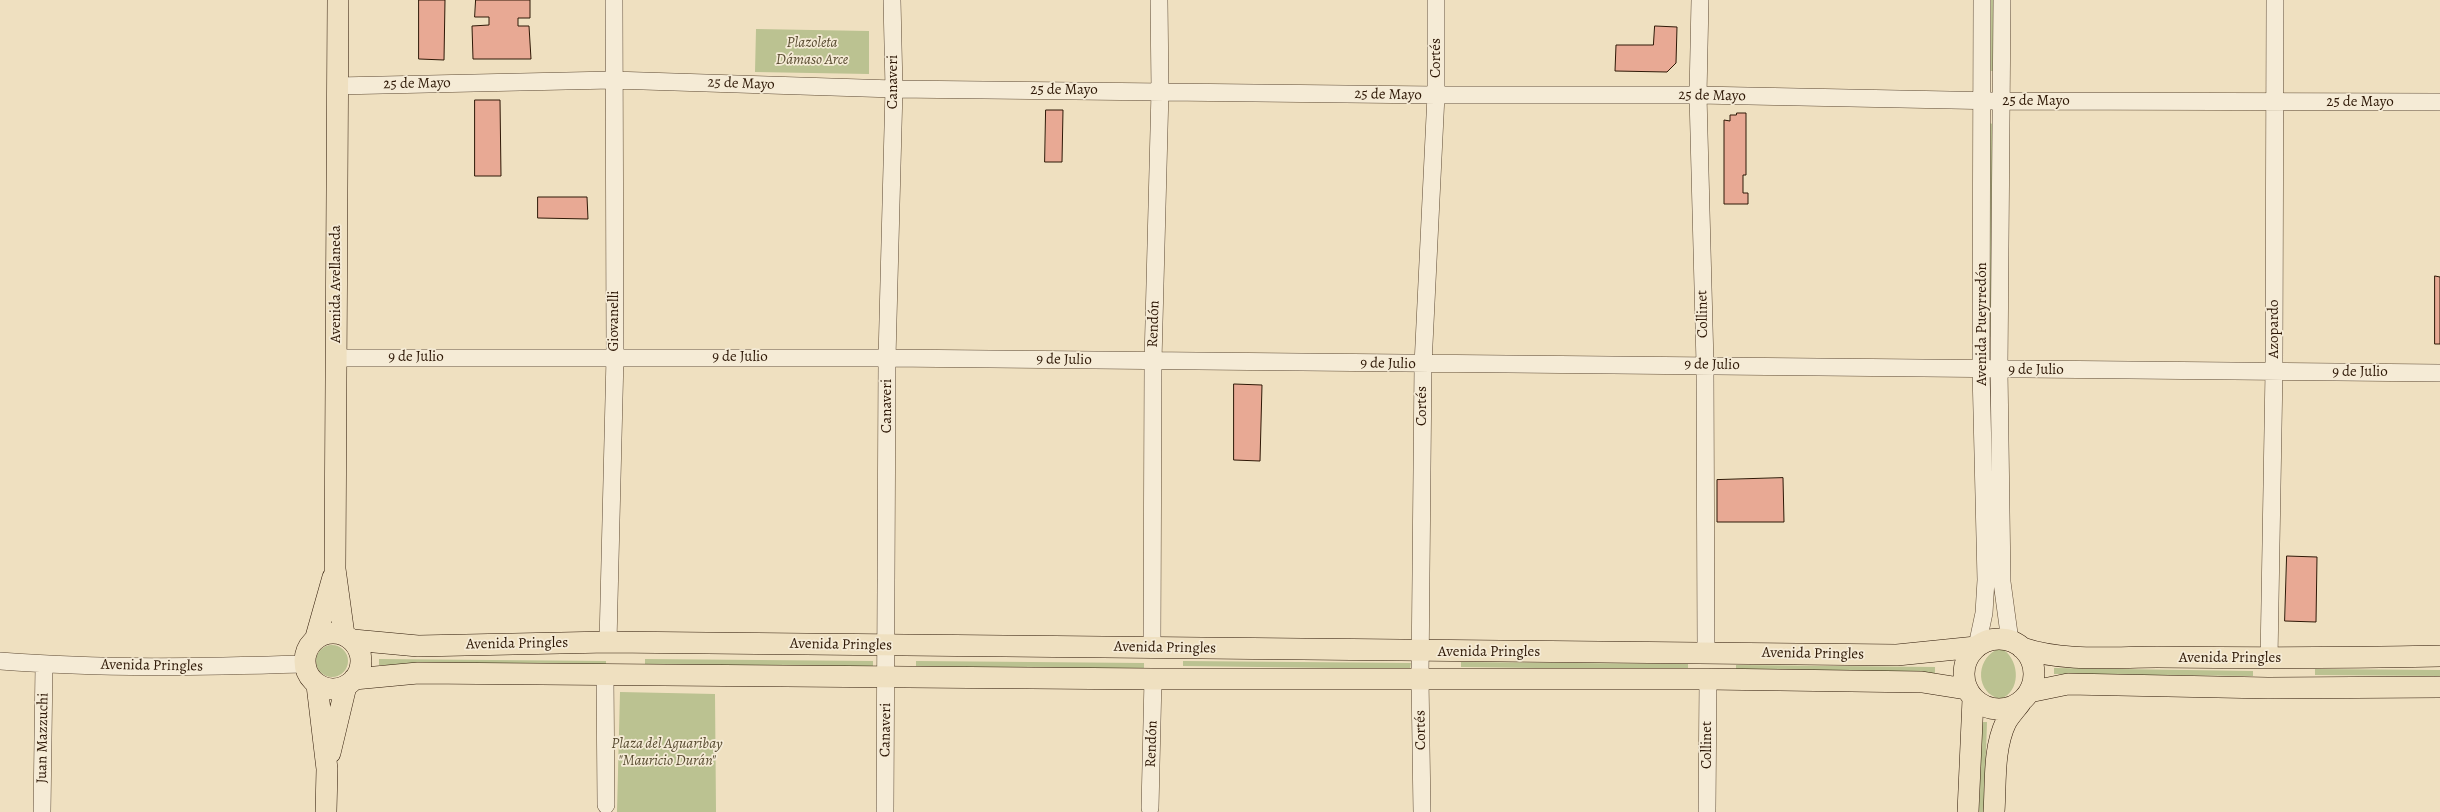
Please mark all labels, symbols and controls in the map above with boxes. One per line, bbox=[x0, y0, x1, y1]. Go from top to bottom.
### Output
park label: Plazoleta Dámaso Arce bbox=[776, 34, 848, 69]
street label: Cortés bbox=[1427, 38, 1445, 78]
street label: Canaveri bbox=[884, 55, 902, 109]
street label: 25 de Mayo bbox=[383, 74, 451, 94]
street label: 25 de Mayo bbox=[707, 74, 775, 94]
street label: 25 de Mayo bbox=[1030, 81, 1098, 99]
street label: 25 de Mayo bbox=[1354, 85, 1422, 105]
street label: 25 de Mayo bbox=[1678, 86, 1746, 106]
street label: 25 de Mayo bbox=[2002, 92, 2070, 110]
street label: 25 de Mayo bbox=[2326, 93, 2394, 111]
street label: Avenida Avellaneda bbox=[327, 225, 345, 343]
street label: Avenida Pueyrredón bbox=[1973, 262, 1991, 386]
street label: Giovanelli bbox=[605, 290, 623, 352]
street label: Collinet bbox=[1694, 290, 1712, 338]
street label: Azopardo bbox=[2265, 299, 2283, 359]
street label: Rendón bbox=[1144, 300, 1164, 348]
street label: 9 de Julio bbox=[388, 348, 444, 366]
street label: 9 de Julio bbox=[712, 348, 768, 366]
street label: 9 de Julio bbox=[1036, 351, 1092, 369]
street label: 9 de Julio bbox=[1360, 355, 1416, 373]
street label: 9 de Julio bbox=[1684, 356, 1740, 374]
street label: 9 de Julio bbox=[2008, 361, 2064, 379]
street label: 9 de Julio bbox=[2332, 363, 2388, 381]
street label: Canaveri bbox=[878, 379, 896, 433]
street label: Cortés bbox=[1413, 386, 1431, 426]
street label: Avenida Pringles bbox=[466, 634, 568, 654]
street label: Avenida Pringles bbox=[790, 635, 892, 655]
street label: Avenida Pringles bbox=[1114, 638, 1216, 658]
street label: Avenida Pringles bbox=[1438, 643, 1540, 661]
street label: Avenida Pringles bbox=[1762, 644, 1864, 664]
street label: Avenida Pringles bbox=[2179, 649, 2281, 667]
street label: Avenida Pringles bbox=[101, 656, 203, 676]
street label: Juan Mazzuchi bbox=[33, 692, 53, 784]
street label: Canaveri bbox=[877, 703, 895, 757]
street label: Cortés bbox=[1412, 710, 1430, 750]
street label: Rendón bbox=[1142, 720, 1162, 768]
street label: Collinet bbox=[1698, 721, 1716, 769]
park label: Plaza del Aguaribay "Mauricio Durán" bbox=[611, 735, 723, 770]

